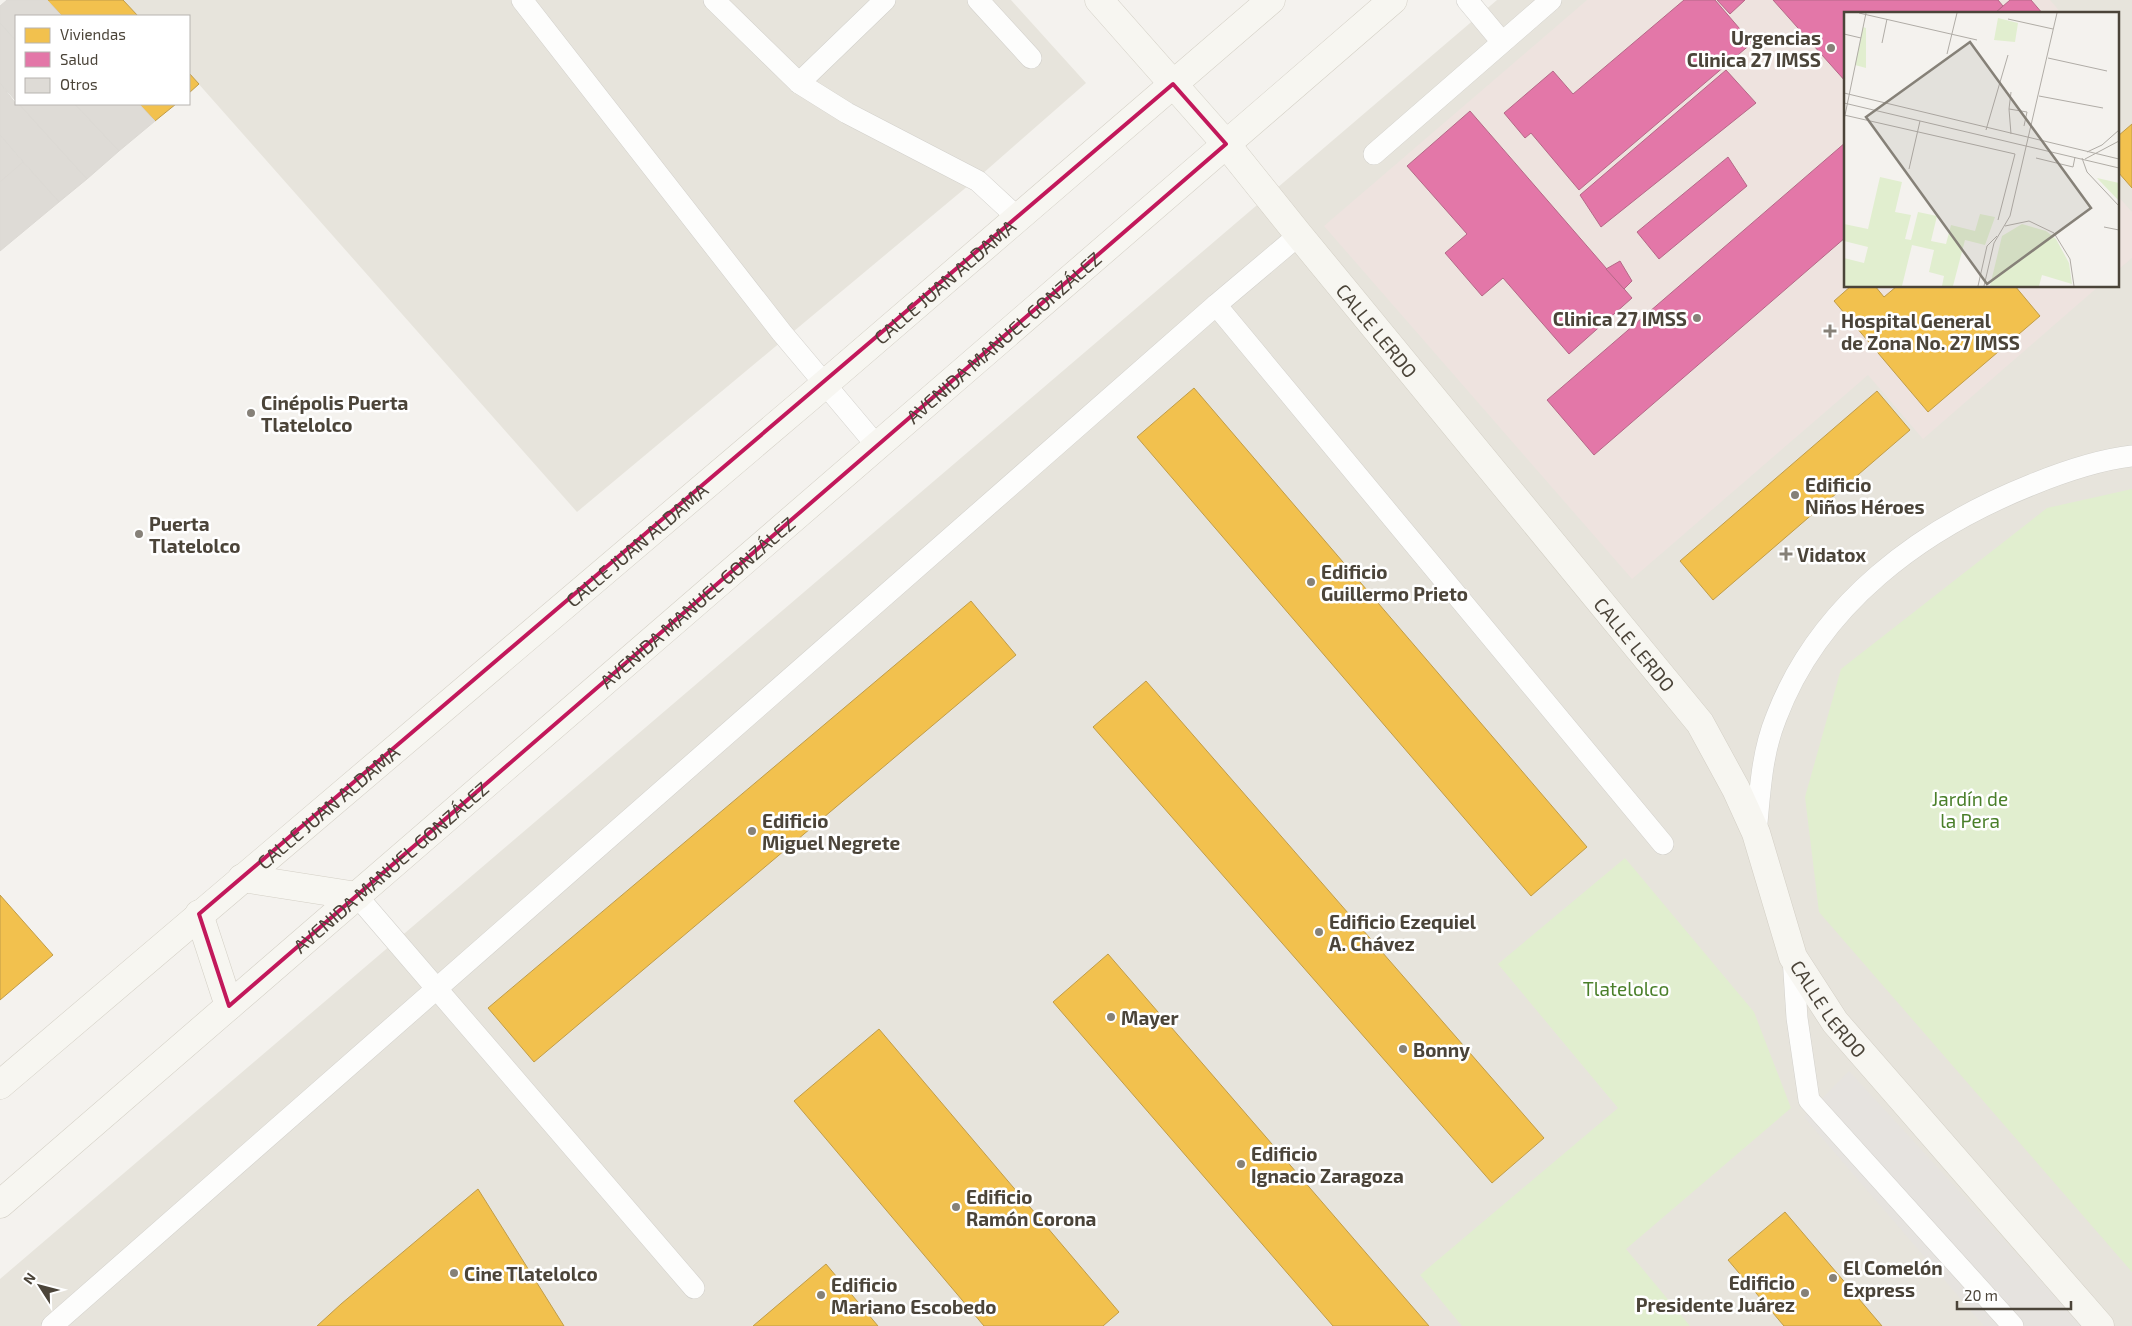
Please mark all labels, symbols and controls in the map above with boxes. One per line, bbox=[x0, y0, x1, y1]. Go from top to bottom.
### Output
inset map bbox=[1844, 12, 2120, 288]
legend bbox=[15, 15, 190, 105]
text: Viviendas bbox=[60, 25, 126, 43]
place label: Urgencias Clinica 27 IMSS bbox=[1687, 26, 1821, 71]
marker: Urgencias Clinica 27 IMSS bbox=[1825, 42, 1837, 54]
text: Salud bbox=[60, 50, 98, 68]
text: Otros bbox=[60, 75, 98, 93]
street label: CALLE JUAN ALDAMA bbox=[869, 214, 1020, 348]
street label: AVENIDA MANUEL GONZÁLEZ bbox=[901, 246, 1106, 428]
street label: CALLE LERDO bbox=[1332, 279, 1423, 382]
place label: Clinica 27 IMSS bbox=[1553, 307, 1687, 330]
place label: Hospital General de Zona No. 27 IMSS bbox=[1841, 309, 2020, 354]
marker: Clinica 27 IMSS bbox=[1691, 312, 1703, 324]
marker: Hospital General de Zona No. 27 IMSS bbox=[1823, 324, 1837, 338]
place label: Cinépolis Puerta Tlatelolco bbox=[261, 391, 408, 436]
marker: Cinépolis Puerta Tlatelolco bbox=[245, 407, 257, 419]
place label: Edificio Niños Héroes bbox=[1805, 473, 1925, 518]
street label: CALLE JUAN ALDAMA bbox=[561, 477, 712, 611]
marker: Edificio Niños Héroes bbox=[1789, 489, 1801, 501]
street label: AVENIDA MANUEL GONZÁLEZ bbox=[594, 511, 799, 692]
place label: Puerta Tlatelolco bbox=[149, 512, 240, 557]
marker: Puerta Tlatelolco bbox=[133, 528, 145, 540]
place label: Vidatox bbox=[1797, 543, 1866, 566]
marker: Vidatox bbox=[1779, 547, 1793, 561]
place label: Edificio Guillermo Prieto bbox=[1321, 560, 1468, 605]
marker: Edificio Guillermo Prieto bbox=[1305, 576, 1317, 588]
street label: CALLE LERDO bbox=[1590, 592, 1680, 696]
street label: CALLE JUAN ALDAMA bbox=[252, 740, 404, 873]
street label: AVENIDA MANUEL GONZÁLEZ bbox=[288, 776, 493, 957]
park label: Jardín de la Pera bbox=[1932, 787, 2008, 832]
place label: Edificio Miguel Negrete bbox=[762, 809, 900, 854]
marker: Edificio Miguel Negrete bbox=[746, 825, 758, 837]
place label: Edificio Ezequiel A. Chávez bbox=[1329, 910, 1477, 955]
marker: Edificio Ezequiel A. Chávez bbox=[1313, 926, 1325, 938]
street label: CALLE LERDO bbox=[1786, 955, 1872, 1062]
park label: Tlatelolco bbox=[1583, 977, 1669, 1000]
place label: Mayer bbox=[1121, 1006, 1179, 1030]
marker: Mayer bbox=[1105, 1011, 1117, 1023]
place label: Bonny bbox=[1413, 1038, 1470, 1062]
marker: Bonny bbox=[1397, 1043, 1409, 1055]
place label: Edificio Ignacio Zaragoza bbox=[1251, 1142, 1404, 1187]
marker: Edificio Ignacio Zaragoza bbox=[1235, 1158, 1247, 1170]
place label: Edificio Ramón Corona bbox=[966, 1185, 1096, 1230]
marker: Edificio Ramón Corona bbox=[950, 1201, 962, 1213]
place label: El Comelón Express bbox=[1843, 1256, 1943, 1301]
north arrow bbox=[15, 1261, 65, 1311]
place label: Cine Tlatelolco bbox=[464, 1262, 598, 1285]
marker: Cine Tlatelolco bbox=[448, 1267, 460, 1279]
text: N bbox=[19, 1269, 39, 1287]
place label: Edificio Presidente Juárez bbox=[1636, 1271, 1795, 1316]
marker: El Comelón Express bbox=[1827, 1272, 1839, 1284]
place label: Edificio Mariano Escobedo bbox=[831, 1273, 997, 1318]
scale bar bbox=[1957, 1278, 2071, 1310]
text: 20 m bbox=[1964, 1286, 1998, 1304]
marker: Edificio Presidente Juárez bbox=[1799, 1287, 1811, 1299]
marker: Edificio Mariano Escobedo bbox=[815, 1289, 827, 1301]

